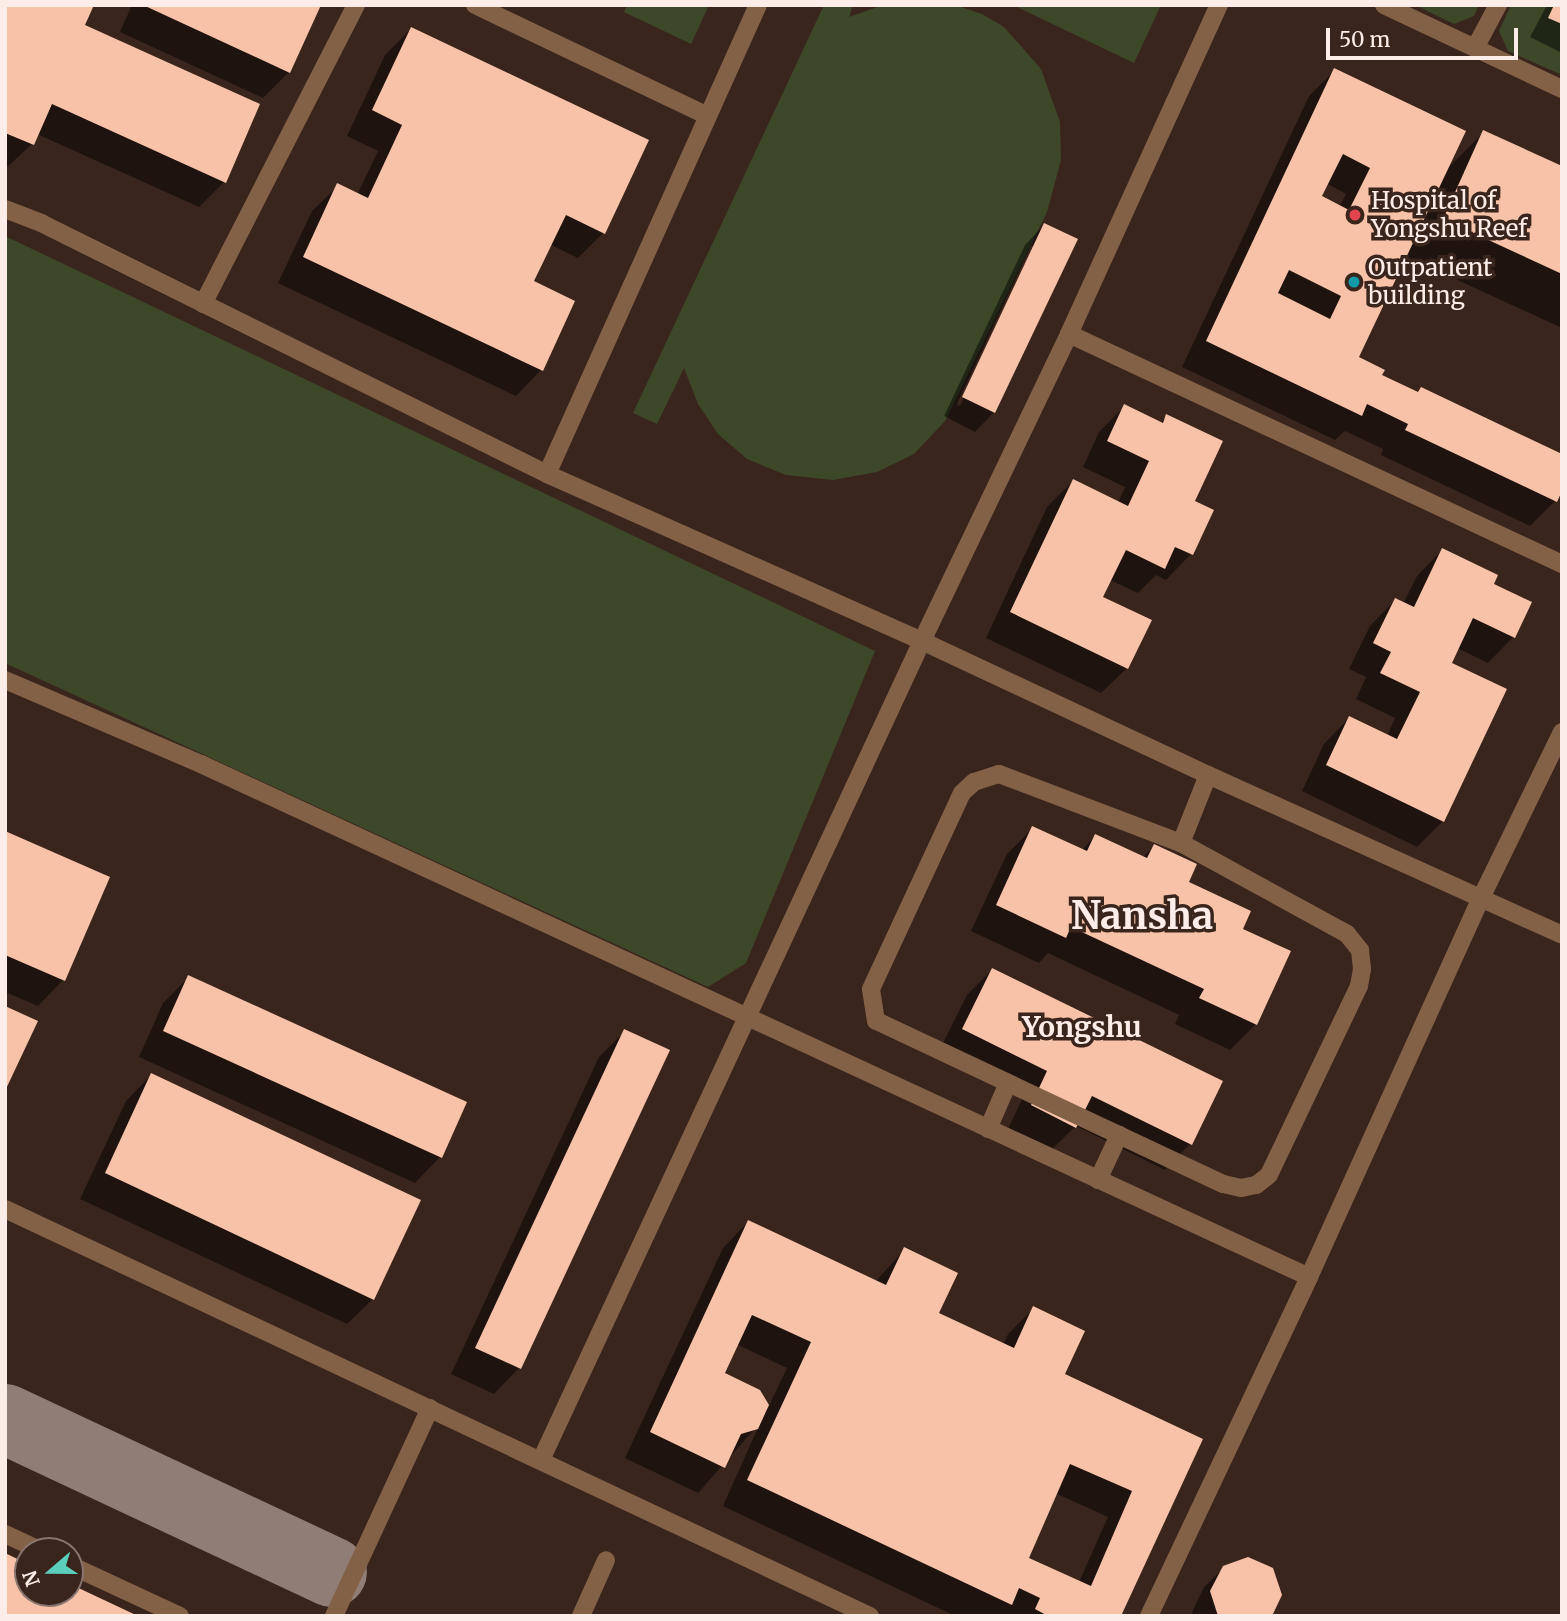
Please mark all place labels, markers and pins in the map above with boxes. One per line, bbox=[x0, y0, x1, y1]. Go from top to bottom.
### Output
place label: Hospital of Yongshu Reef bbox=[1371, 187, 1527, 243]
marker: Hospital of Yongshu Reef bbox=[1345, 205, 1365, 225]
place label: Outpatient building bbox=[1368, 254, 1492, 310]
marker: Outpatient building bbox=[1346, 274, 1362, 290]

